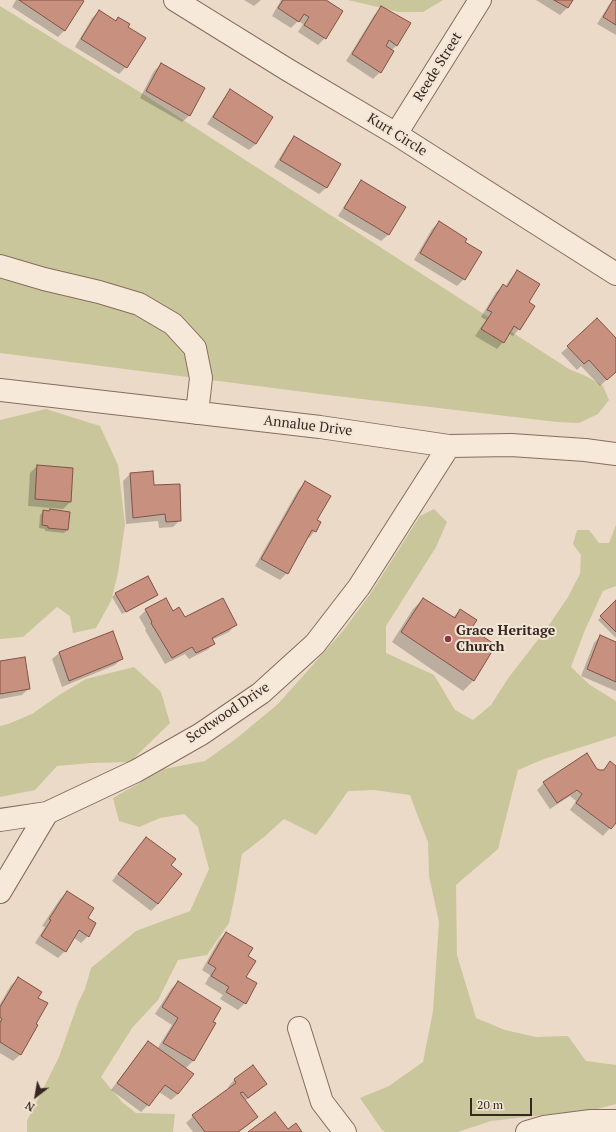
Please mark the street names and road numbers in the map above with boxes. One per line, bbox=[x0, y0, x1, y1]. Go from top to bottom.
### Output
street label: Reede Street bbox=[410, 29, 466, 105]
street label: Kurt Circle bbox=[364, 110, 430, 160]
street label: Annalue Drive bbox=[263, 412, 353, 440]
street label: Scotwood Drive bbox=[183, 679, 273, 747]

